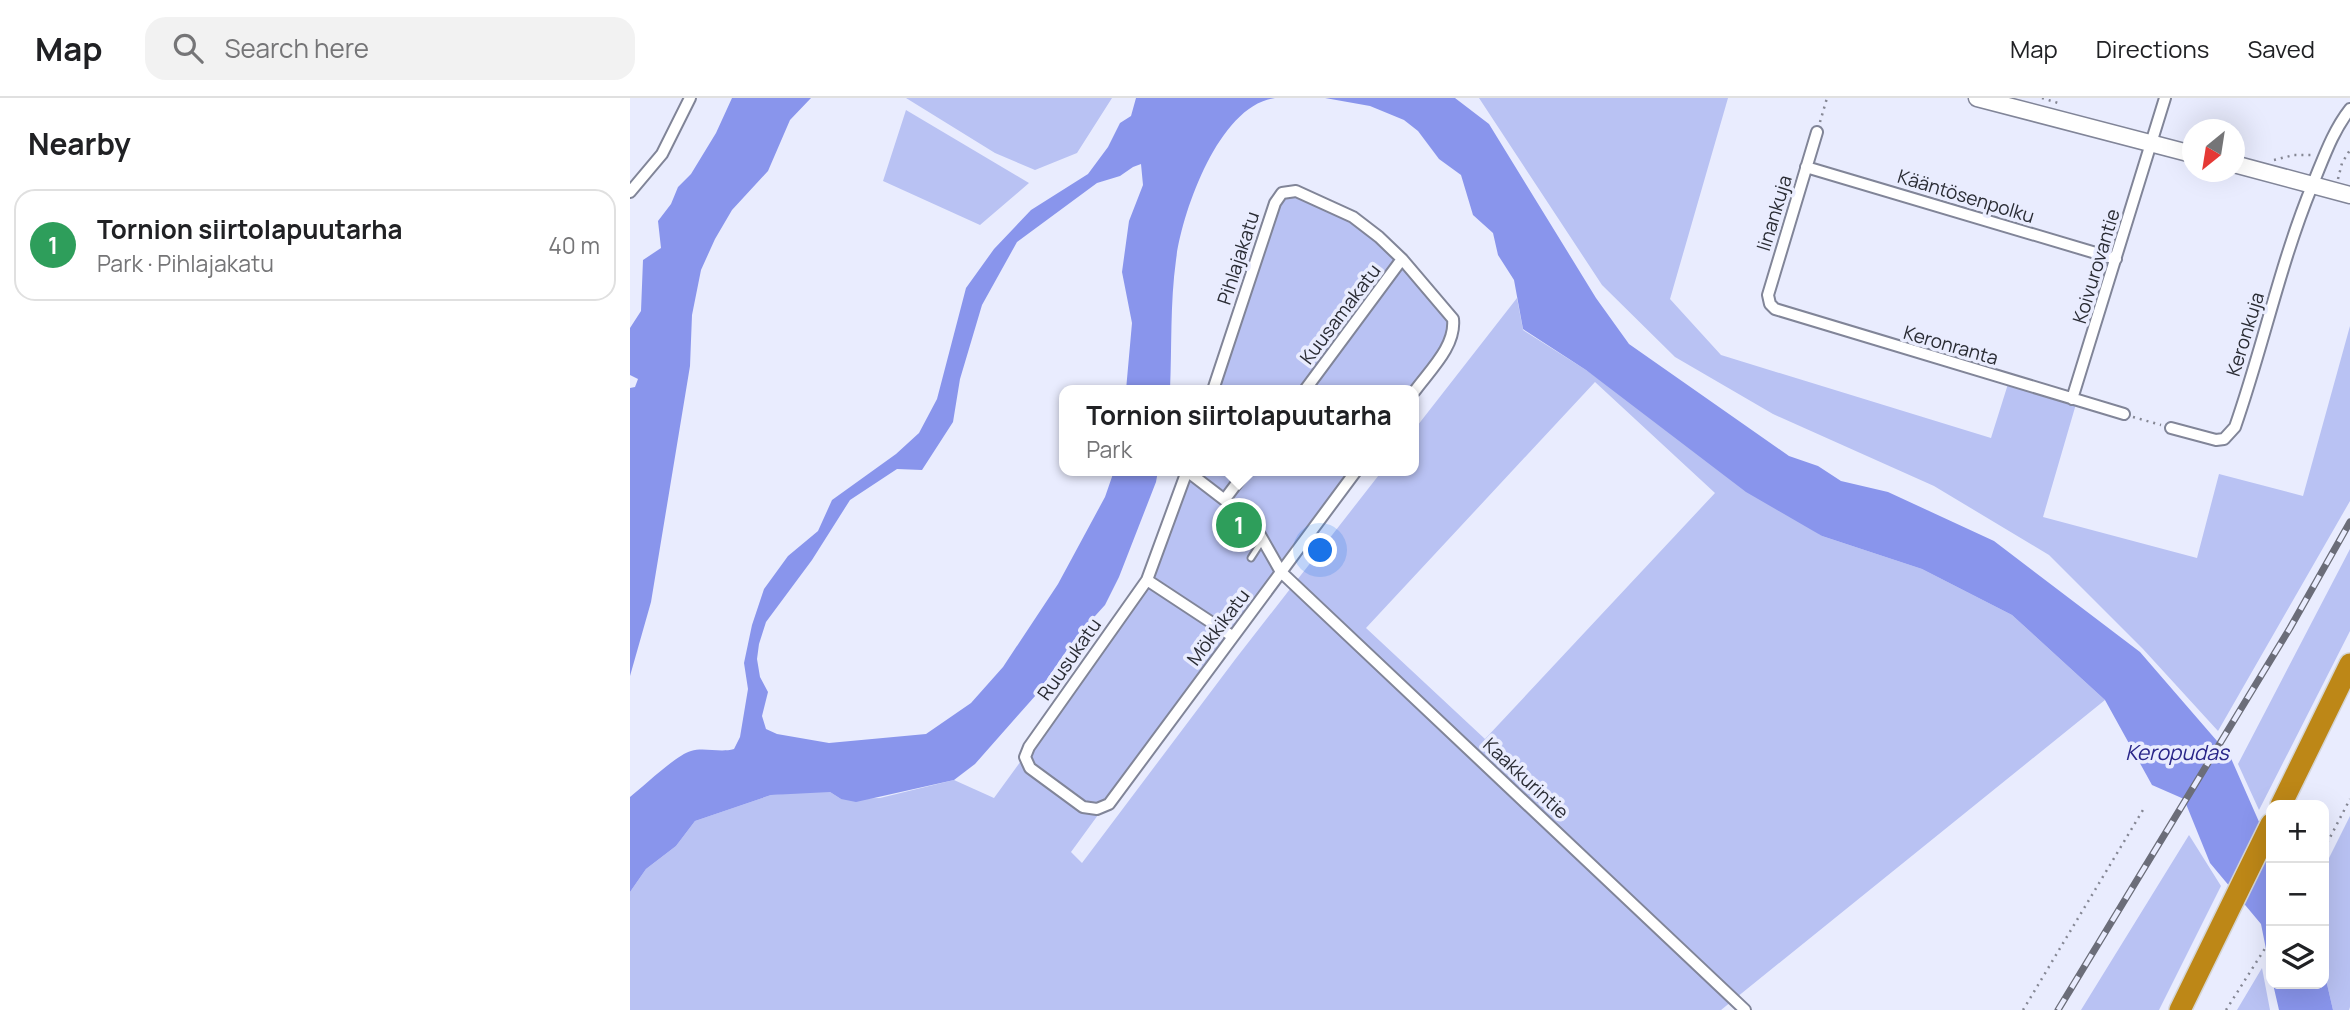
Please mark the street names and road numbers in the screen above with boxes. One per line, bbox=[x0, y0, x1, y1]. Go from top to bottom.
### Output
street label: Kääntösenpolku bbox=[1894, 163, 2038, 229]
street label: Iinankuja bbox=[1750, 172, 1798, 254]
street label: Koivurovantie bbox=[2066, 205, 2126, 327]
street label: Pihlajakatu bbox=[1211, 208, 1265, 308]
street label: Kuusamakatu bbox=[1294, 259, 1386, 369]
street label: Keronkuja bbox=[2220, 289, 2270, 379]
street label: Keronranta bbox=[1901, 319, 2001, 371]
street label: Mökkikatu bbox=[1181, 583, 1255, 671]
street label: Ruusukatu bbox=[1031, 613, 1107, 705]
street label: Kaakkurintie bbox=[1478, 732, 1574, 824]

